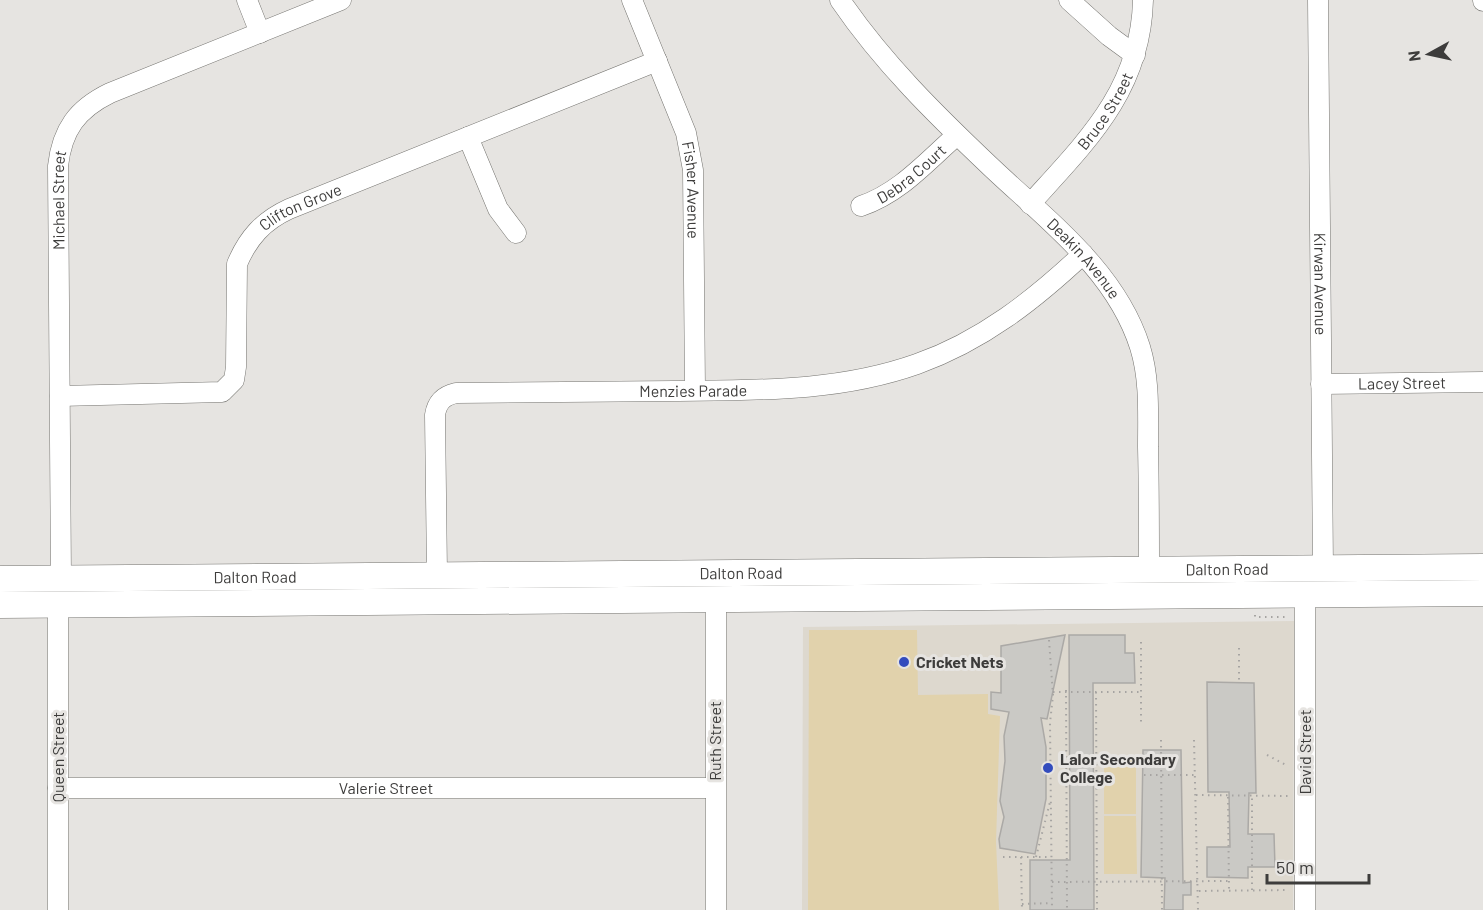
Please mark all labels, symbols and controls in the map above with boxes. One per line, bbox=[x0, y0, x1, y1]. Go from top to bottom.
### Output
north arrow bbox=[1399, 24, 1459, 84]
text: N bbox=[1404, 50, 1424, 63]
street label: Bruce Street bbox=[1073, 69, 1136, 153]
street label: Fisher Avenue bbox=[679, 140, 704, 239]
street label: Debra Court bbox=[873, 140, 949, 207]
street label: Michael Street bbox=[48, 148, 69, 250]
street label: Clifton Grove bbox=[255, 179, 344, 234]
street label: Deakin Avenue bbox=[1044, 214, 1125, 302]
street label: Kirwan Avenue bbox=[1311, 233, 1331, 335]
street label: Lacey Street bbox=[1358, 372, 1446, 393]
street label: Menzies Parade bbox=[639, 380, 747, 400]
street label: Dalton Road bbox=[1185, 559, 1269, 578]
street label: Dalton Road bbox=[699, 563, 783, 582]
street label: Dalton Road bbox=[213, 567, 297, 586]
place label: Cricket Nets bbox=[916, 652, 1003, 671]
marker: Cricket Nets bbox=[897, 655, 911, 669]
street label: Ruth Street bbox=[705, 701, 724, 781]
street label: David Street bbox=[1295, 709, 1314, 795]
street label: Queen Street bbox=[48, 712, 67, 802]
place label: Lalor Secondary College bbox=[1060, 749, 1176, 786]
marker: Lalor Secondary College bbox=[1041, 761, 1055, 775]
street label: Valerie Street bbox=[339, 778, 433, 797]
scale bar bbox=[1267, 847, 1369, 885]
text: 50 m bbox=[1276, 856, 1314, 878]

